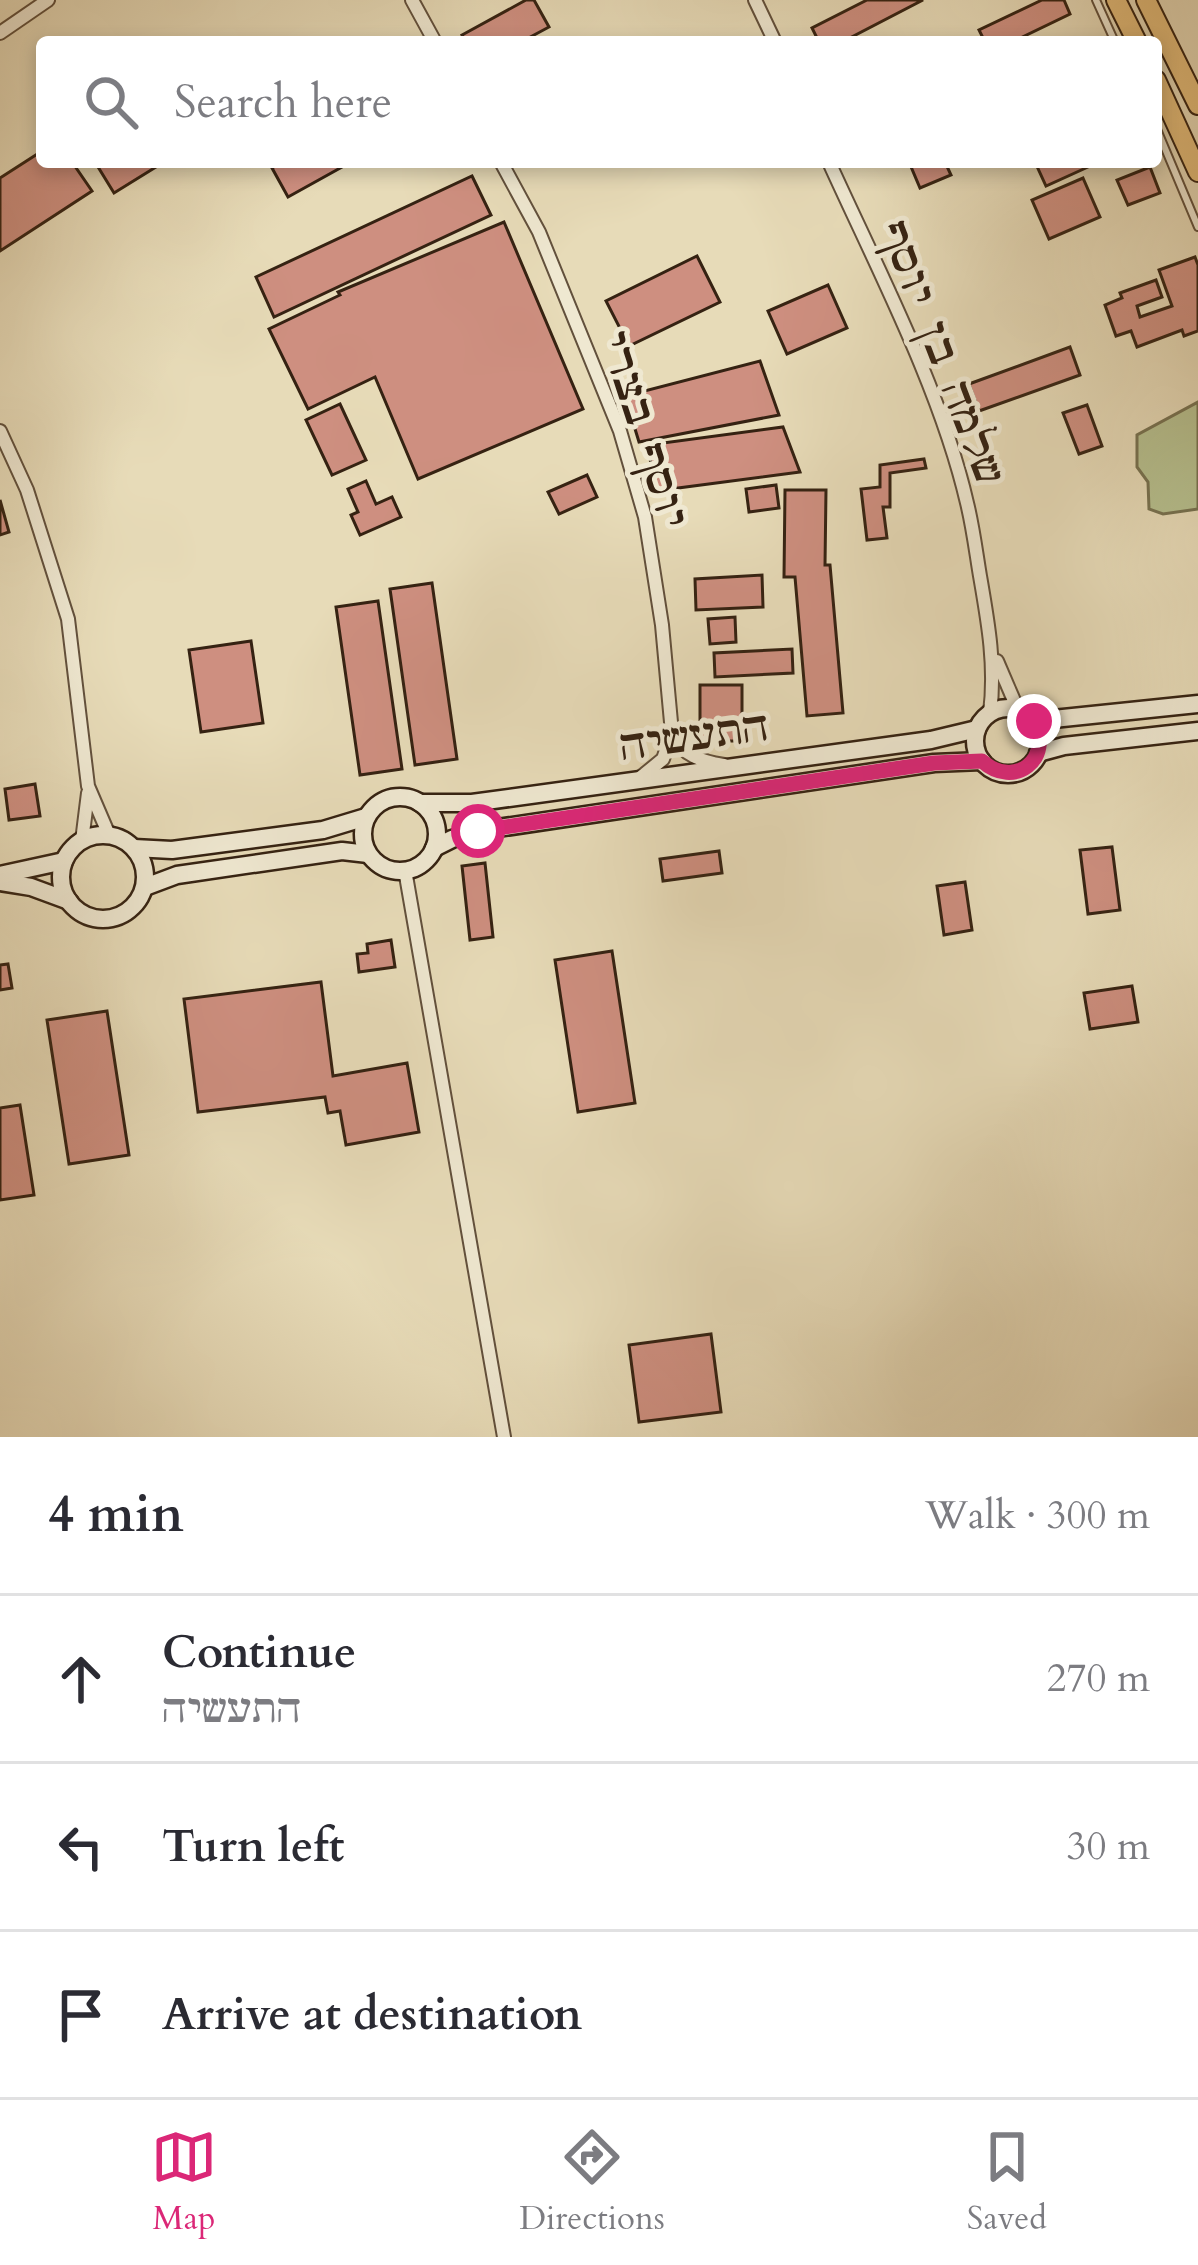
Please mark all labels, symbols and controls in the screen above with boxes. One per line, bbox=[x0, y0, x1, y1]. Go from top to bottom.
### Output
search box bbox=[36, 36, 1162, 168]
icon: search bbox=[78, 69, 144, 135]
text: Search here bbox=[174, 72, 392, 133]
street label: שלמה בן יוסף bbox=[865, 212, 1018, 493]
street label: יוסף בצרי bbox=[585, 323, 702, 535]
route end bbox=[1007, 694, 1061, 748]
street label: התעשיה bbox=[616, 698, 772, 775]
route start bbox=[451, 804, 505, 858]
text: 4 min bbox=[48, 1480, 184, 1550]
text: Walk · 300 m bbox=[925, 1489, 1150, 1542]
text: Continue bbox=[162, 1622, 356, 1683]
icon: ahead bbox=[48, 1646, 114, 1712]
text: 270 m bbox=[1047, 1652, 1150, 1705]
text: התעשיה bbox=[162, 1683, 301, 1736]
icon: left bbox=[48, 1814, 114, 1880]
text: Turn left bbox=[162, 1816, 344, 1877]
text: 30 m bbox=[1067, 1820, 1150, 1873]
icon: arrive bbox=[48, 1982, 114, 2048]
text: Arrive at destination bbox=[162, 1984, 582, 2045]
tab: Map bbox=[151, 2124, 217, 2241]
tab: Directions bbox=[519, 2124, 665, 2241]
tab: Saved bbox=[967, 2124, 1047, 2241]

